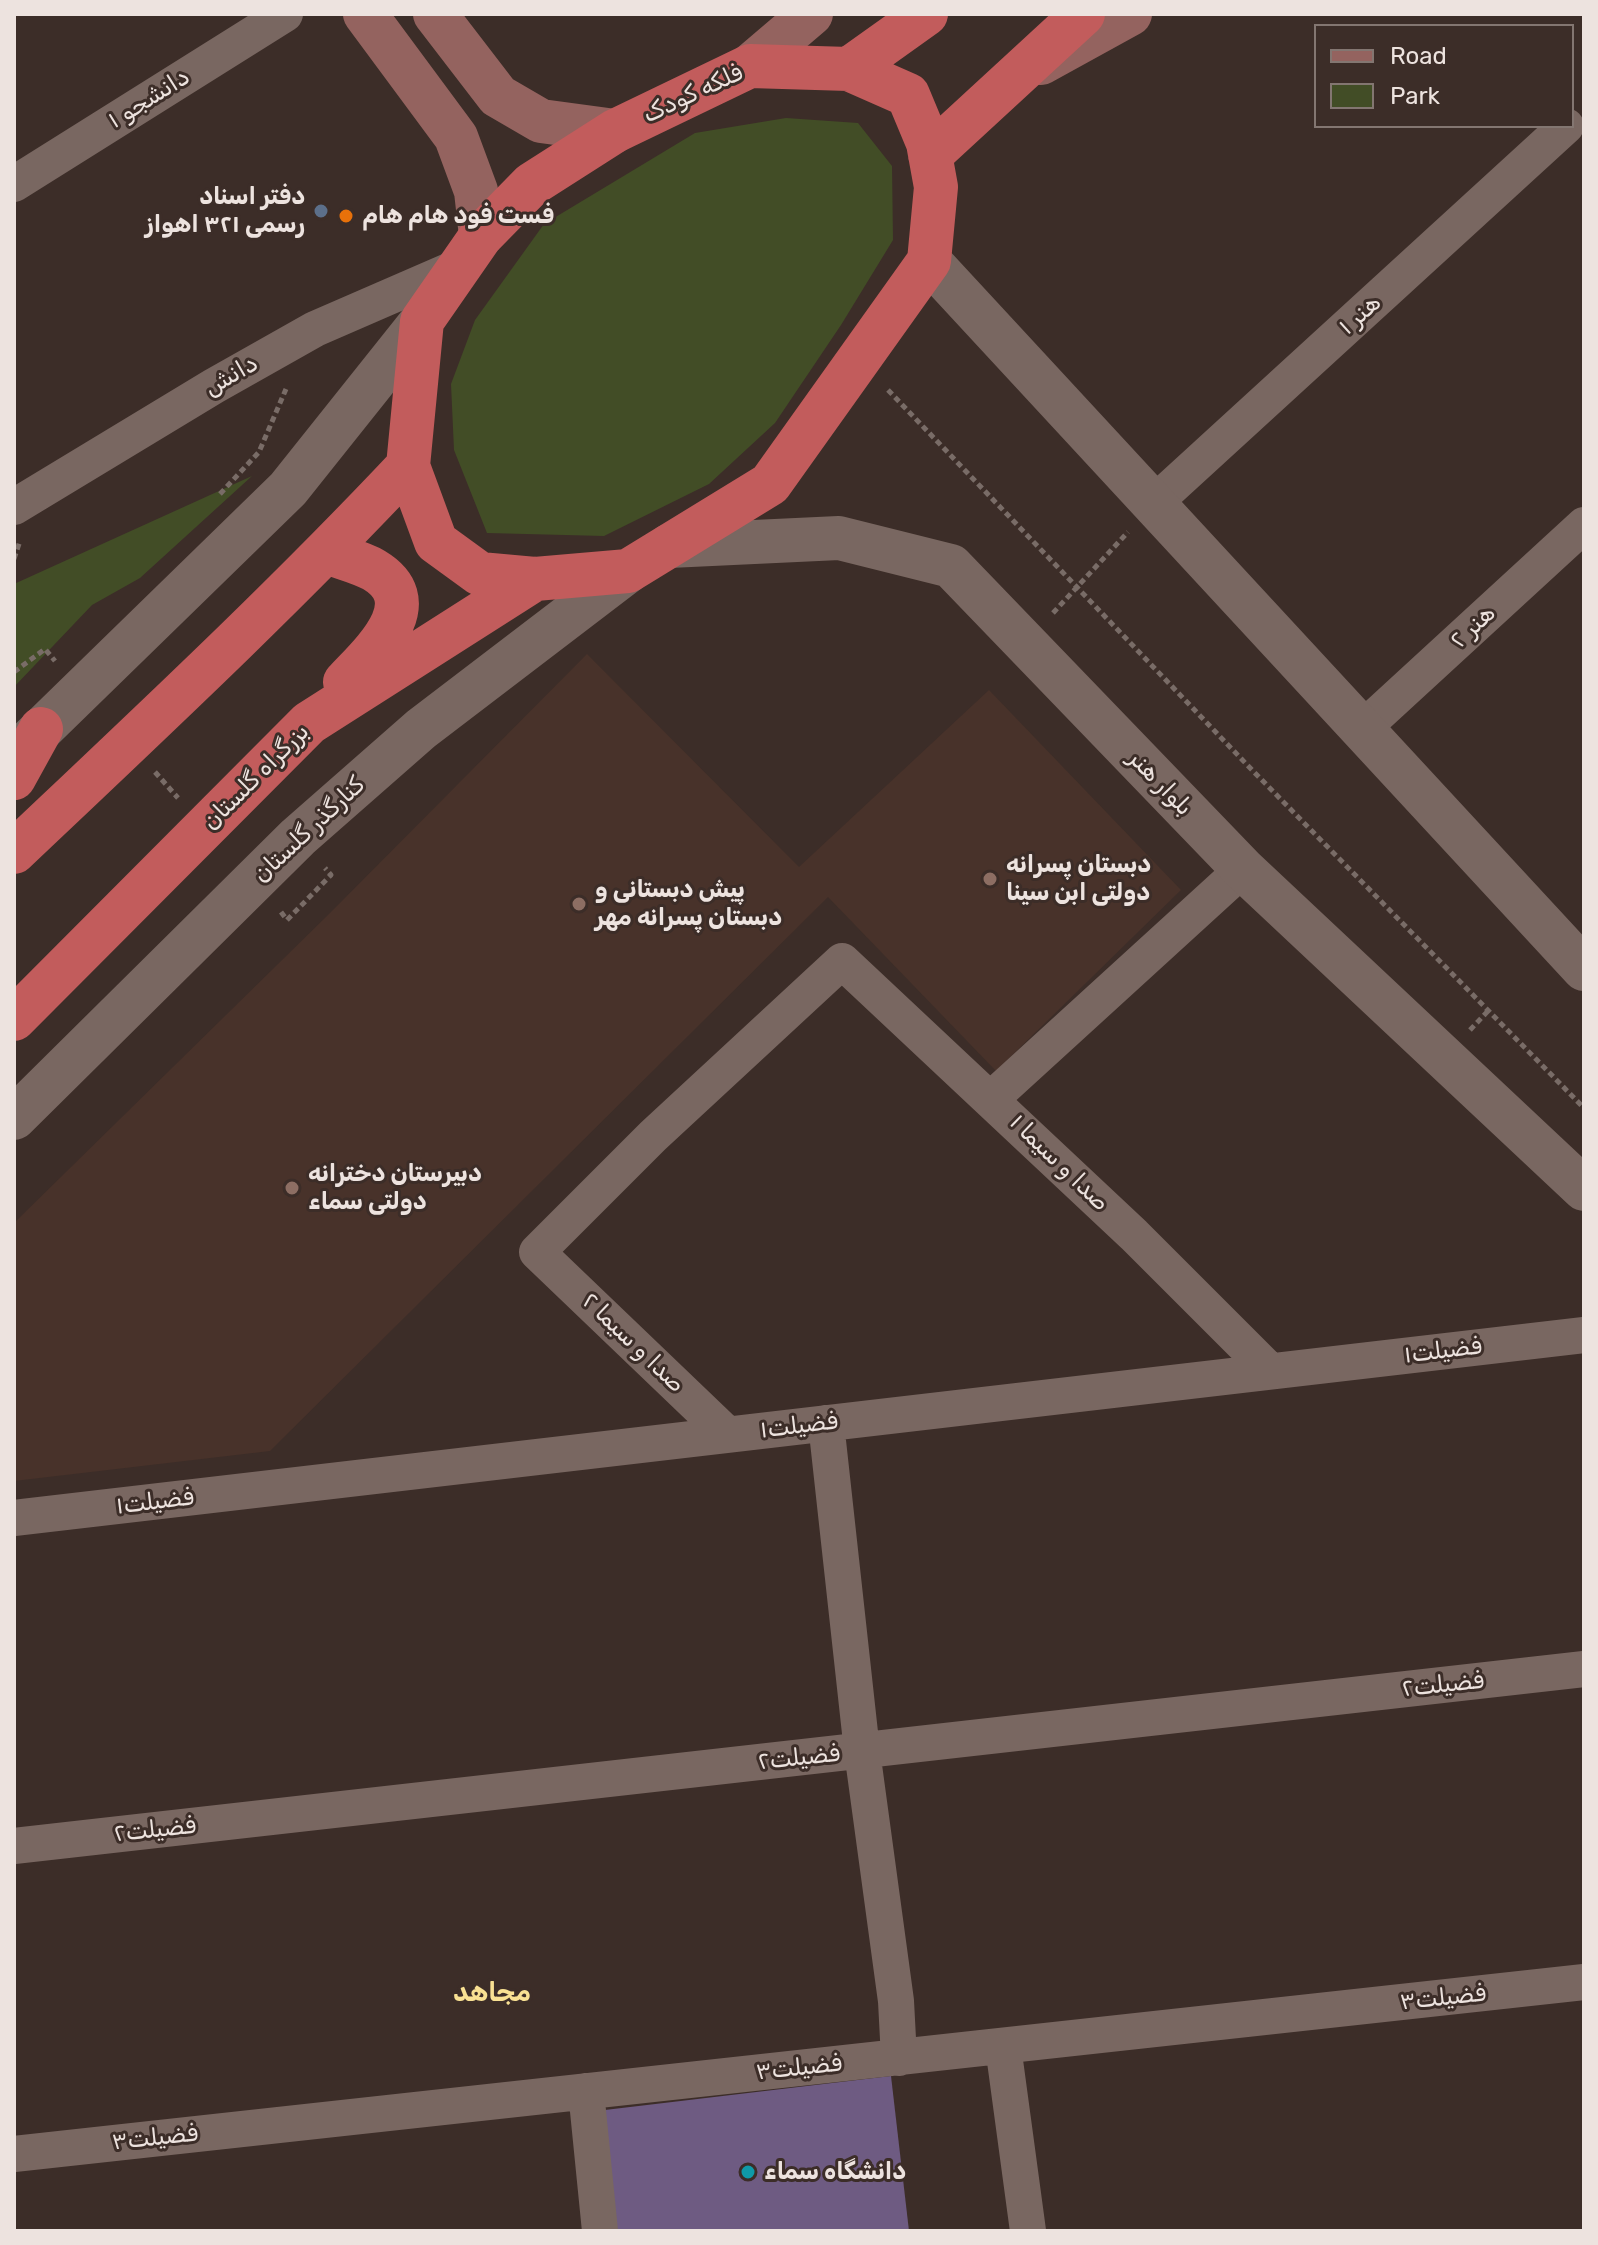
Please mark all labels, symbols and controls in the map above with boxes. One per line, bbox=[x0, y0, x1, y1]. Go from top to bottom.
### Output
legend bbox=[1314, 24, 1574, 128]
text: Road bbox=[1390, 42, 1447, 70]
street label: فلکه کودک bbox=[638, 58, 748, 130]
street label: دانشجو ۱ bbox=[103, 63, 195, 135]
text: Park bbox=[1390, 82, 1440, 110]
place label: دفتر اسناد رسمی ۳۲۱ اهواز bbox=[145, 183, 305, 239]
marker: دفتر اسناد رسمی ۳۲۱ اهواز bbox=[312, 202, 330, 220]
place label: فست فود هام هام bbox=[362, 202, 554, 230]
marker: فست فود هام هام bbox=[337, 207, 355, 225]
street label: هنر ۱ bbox=[1333, 289, 1387, 341]
street label: دانش bbox=[199, 349, 263, 403]
street label: هنر ۲ bbox=[1444, 599, 1502, 655]
street label: بزرگراه گلستان bbox=[197, 718, 315, 836]
street label: بلوار هنر bbox=[1122, 744, 1198, 822]
street label: کنارگذر گلستان bbox=[247, 771, 371, 889]
place label: دبستان پسرانه دولتی ابن سینا bbox=[1006, 851, 1151, 907]
marker: دبستان پسرانه دولتی ابن سینا bbox=[981, 870, 999, 888]
place label: پیش دبستانی و دبستان پسرانه مهر bbox=[595, 876, 782, 932]
marker: پیش دبستانی و دبستان پسرانه مهر bbox=[570, 895, 588, 913]
street label: صدا و سیما ۱ bbox=[1003, 1108, 1115, 1218]
place label: دبیرستان دخترانه دولتی سماء bbox=[308, 1160, 482, 1216]
marker: دبیرستان دخترانه دولتی سماء bbox=[283, 1179, 301, 1197]
street label: صدا و سیما ۲ bbox=[576, 1287, 690, 1399]
street label: فضیلت۱ bbox=[1403, 1332, 1483, 1370]
street label: فضیلت۱ bbox=[759, 1407, 839, 1445]
street label: فضیلت۱ bbox=[115, 1483, 195, 1521]
street label: فضیلت۲ bbox=[1401, 1666, 1485, 1704]
street label: فضیلت۲ bbox=[757, 1739, 841, 1777]
street label: فضیلت۲ bbox=[113, 1811, 197, 1849]
district label: مجاهد bbox=[453, 1977, 531, 2009]
street label: فضیلت۳ bbox=[1399, 1979, 1487, 2017]
street label: فضیلت۳ bbox=[755, 2049, 843, 2087]
street label: فضیلت۳ bbox=[111, 2119, 199, 2157]
place label: دانشگاه سماء bbox=[764, 2158, 906, 2186]
marker: دانشگاه سماء bbox=[739, 2163, 757, 2181]

